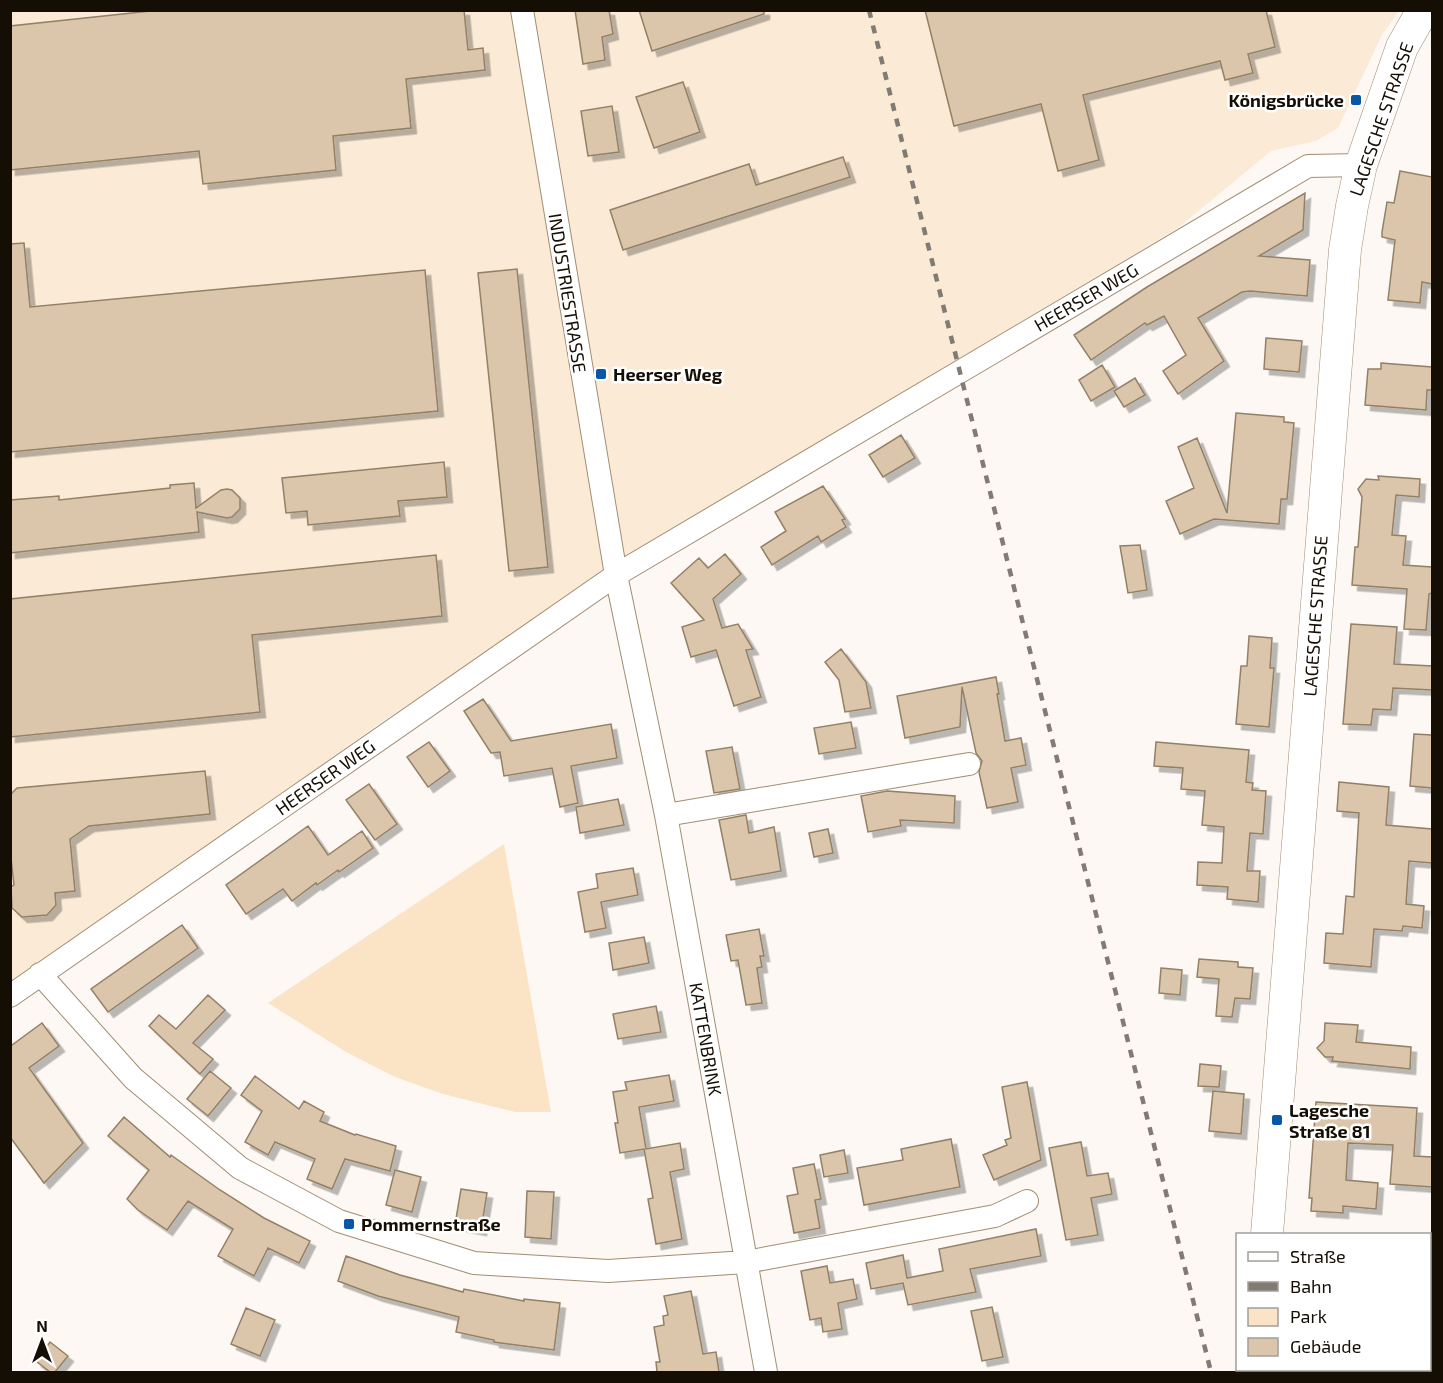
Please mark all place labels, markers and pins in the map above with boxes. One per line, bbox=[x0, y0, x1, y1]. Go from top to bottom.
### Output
place label: Königsbrücke bbox=[1228, 89, 1344, 111]
marker: Königsbrücke bbox=[1349, 93, 1363, 107]
place label: Heerser Weg bbox=[613, 363, 723, 385]
marker: Heerser Weg bbox=[594, 367, 608, 381]
place label: Lagesche Straße 81 bbox=[1289, 1099, 1371, 1142]
marker: Lagesche Straße 81 bbox=[1270, 1113, 1284, 1127]
place label: Pommernstraße bbox=[361, 1213, 501, 1235]
marker: Pommernstraße bbox=[342, 1217, 356, 1231]

